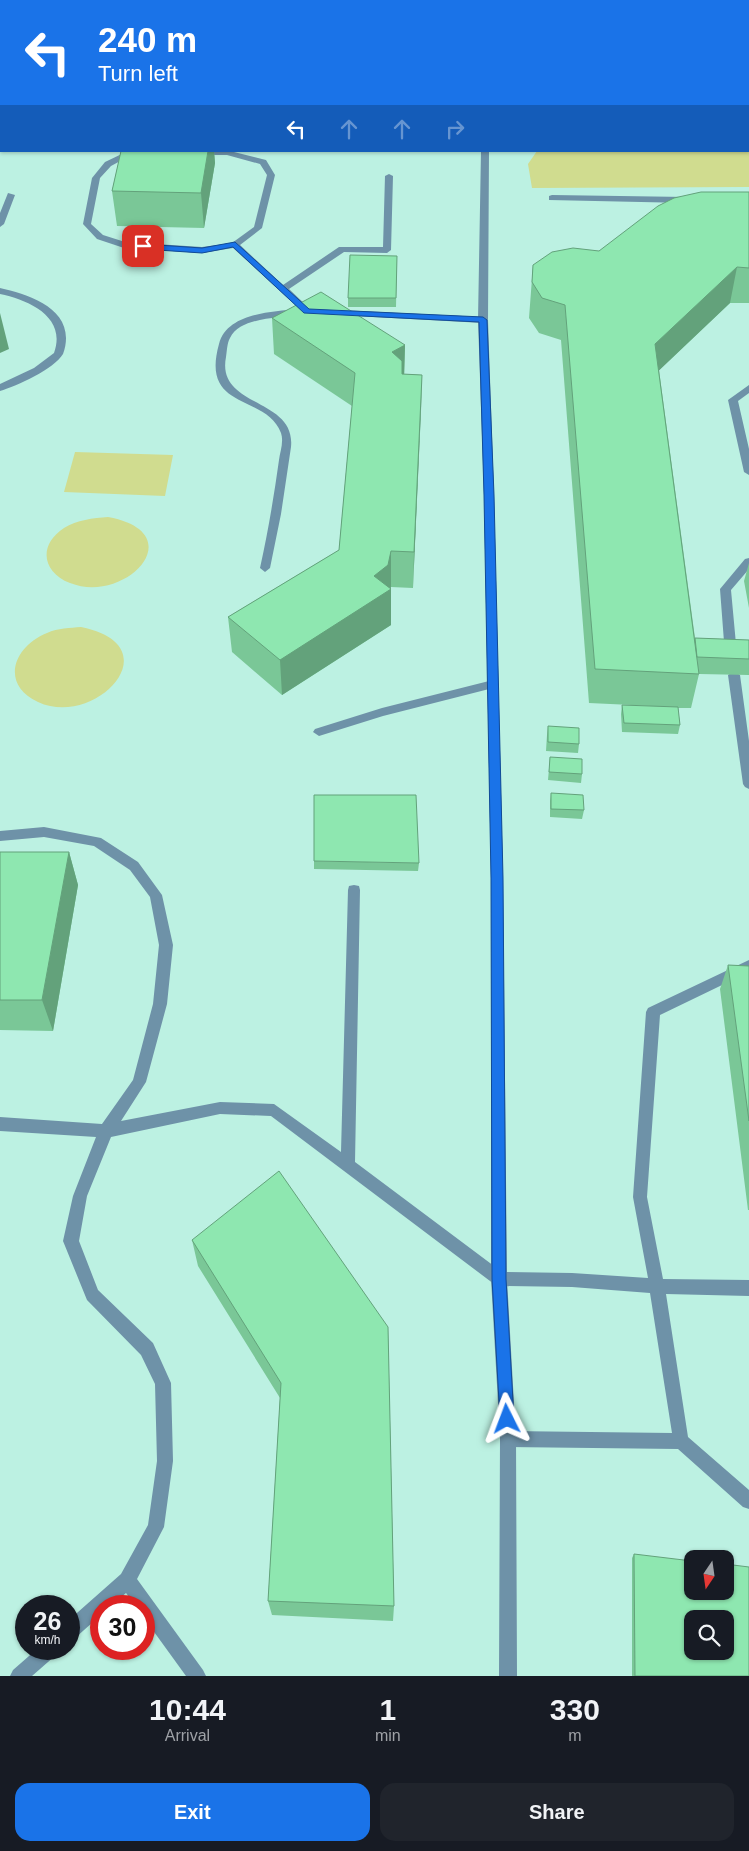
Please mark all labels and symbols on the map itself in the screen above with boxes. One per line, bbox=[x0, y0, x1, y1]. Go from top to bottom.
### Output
pin bbox=[122, 225, 164, 267]
position arrow bbox=[480, 1392, 532, 1444]
north arrow bbox=[684, 1550, 734, 1600]
speed limit sign: 30 bbox=[90, 1595, 155, 1660]

